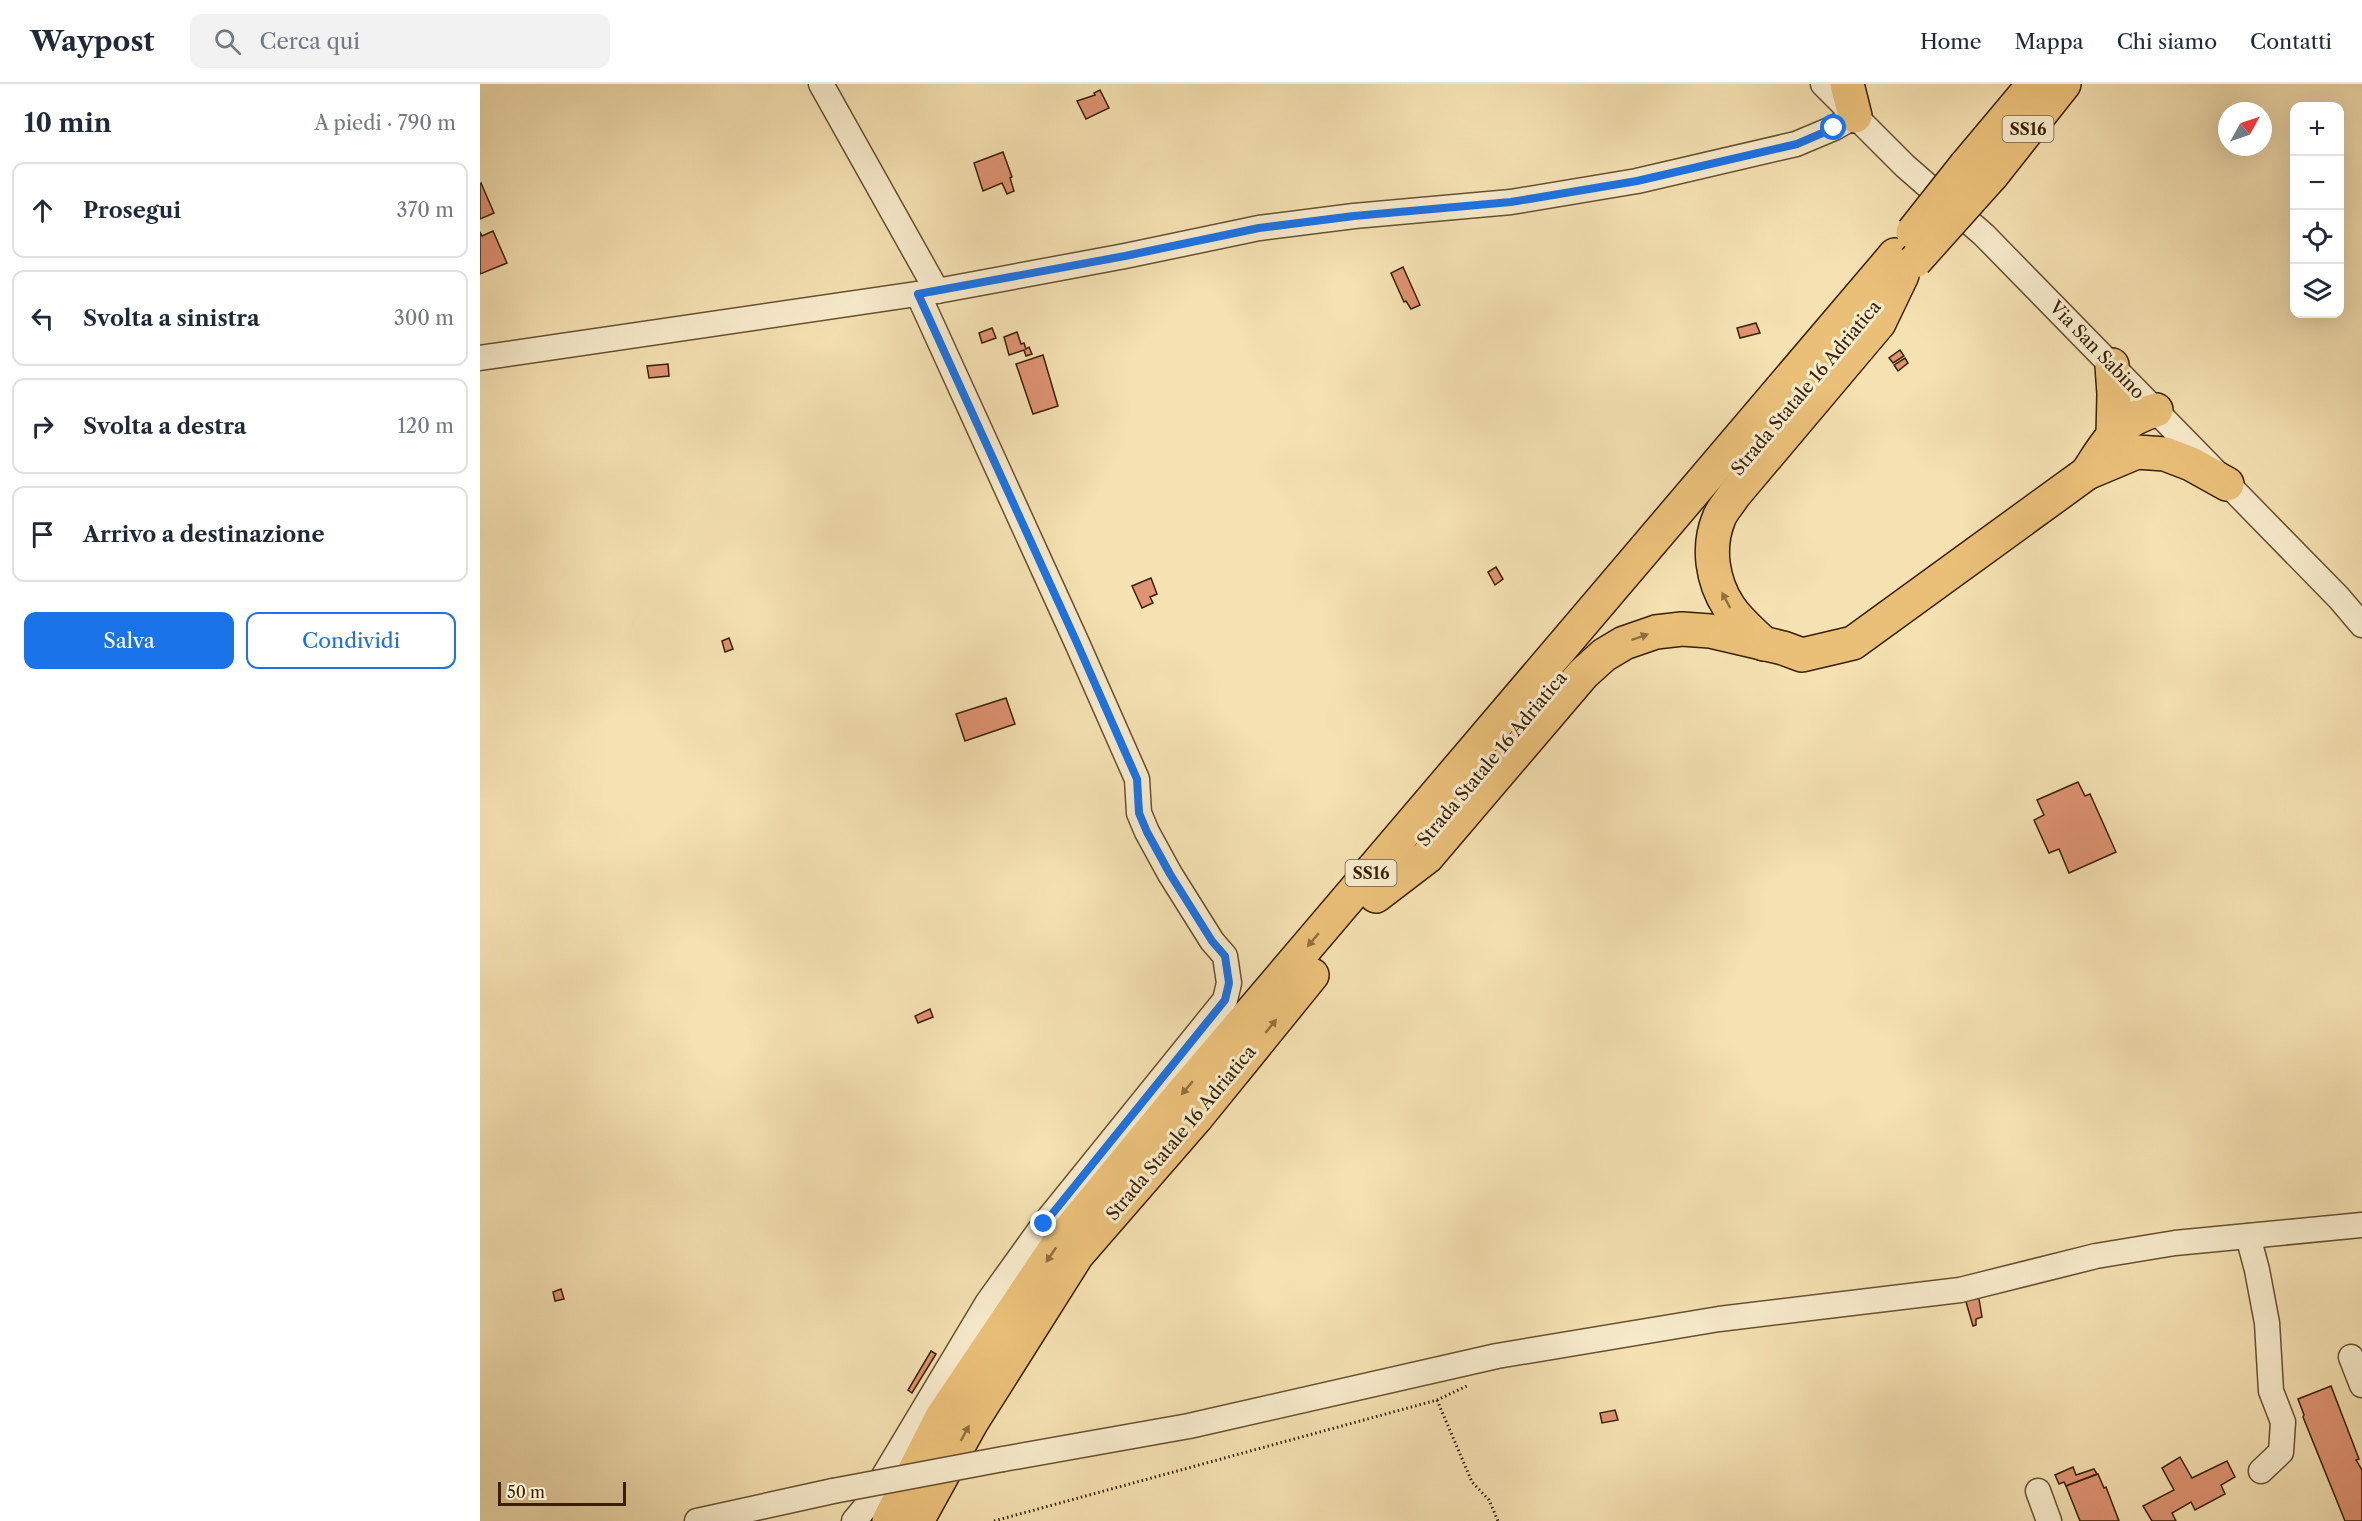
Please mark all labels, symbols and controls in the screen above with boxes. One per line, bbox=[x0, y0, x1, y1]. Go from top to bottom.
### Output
search box bbox=[190, 14, 610, 68]
text: Waypost bbox=[30, 24, 154, 58]
icon: search bbox=[211, 25, 244, 58]
text: Cerca qui bbox=[259, 28, 360, 55]
text: Home bbox=[1920, 29, 1982, 54]
text: Mappa bbox=[2015, 29, 2084, 54]
text: Chi siamo bbox=[2117, 29, 2217, 54]
text: Contatti bbox=[2250, 29, 2332, 54]
north arrow bbox=[2218, 102, 2272, 156]
map controls bbox=[2290, 102, 2344, 318]
button: + bbox=[2290, 102, 2344, 156]
text: 10 min bbox=[24, 107, 112, 139]
text: A piedi · 790 m bbox=[314, 111, 456, 135]
route start bbox=[1820, 114, 1846, 140]
road number: SS16 bbox=[2002, 116, 2054, 142]
button: − bbox=[2290, 156, 2344, 210]
icon: ahead bbox=[26, 194, 59, 227]
text: Prosegui bbox=[83, 197, 181, 224]
text: 370 m bbox=[397, 198, 454, 222]
button: locate bbox=[2290, 210, 2344, 264]
button: layers bbox=[2290, 264, 2344, 318]
street label: Strada Statale 16 Adriatica bbox=[1726, 296, 1886, 480]
street label: Via San Sabino bbox=[2044, 296, 2149, 404]
icon: left bbox=[26, 302, 59, 335]
text: Svolta a sinistra bbox=[83, 305, 260, 332]
text: 300 m bbox=[394, 306, 454, 330]
icon: right bbox=[26, 410, 59, 443]
text: Svolta a destra bbox=[83, 413, 246, 440]
text: 120 m bbox=[397, 414, 454, 438]
icon: arrive bbox=[26, 518, 59, 551]
text: Arrivo a destinazione bbox=[83, 521, 325, 548]
one-way arrow bbox=[1721, 591, 1731, 608]
button: Salva bbox=[24, 612, 234, 669]
button: Condividi bbox=[246, 612, 456, 669]
one-way arrow bbox=[1631, 632, 1649, 642]
street label: Strada Statale 16 Adriatica bbox=[1412, 667, 1572, 851]
road number: SS16 bbox=[1346, 860, 1396, 886]
one-way arrow bbox=[1307, 932, 1320, 948]
one-way arrow bbox=[1264, 1018, 1277, 1034]
street label: Strada Statale 16 Adriatica bbox=[1101, 1041, 1261, 1225]
one-way arrow bbox=[1181, 1080, 1194, 1095]
route end bbox=[1030, 1210, 1056, 1236]
one-way arrow bbox=[1045, 1247, 1056, 1264]
one-way arrow bbox=[960, 1424, 970, 1441]
scale bar bbox=[498, 1479, 626, 1506]
text: 50 m bbox=[507, 1482, 545, 1502]

